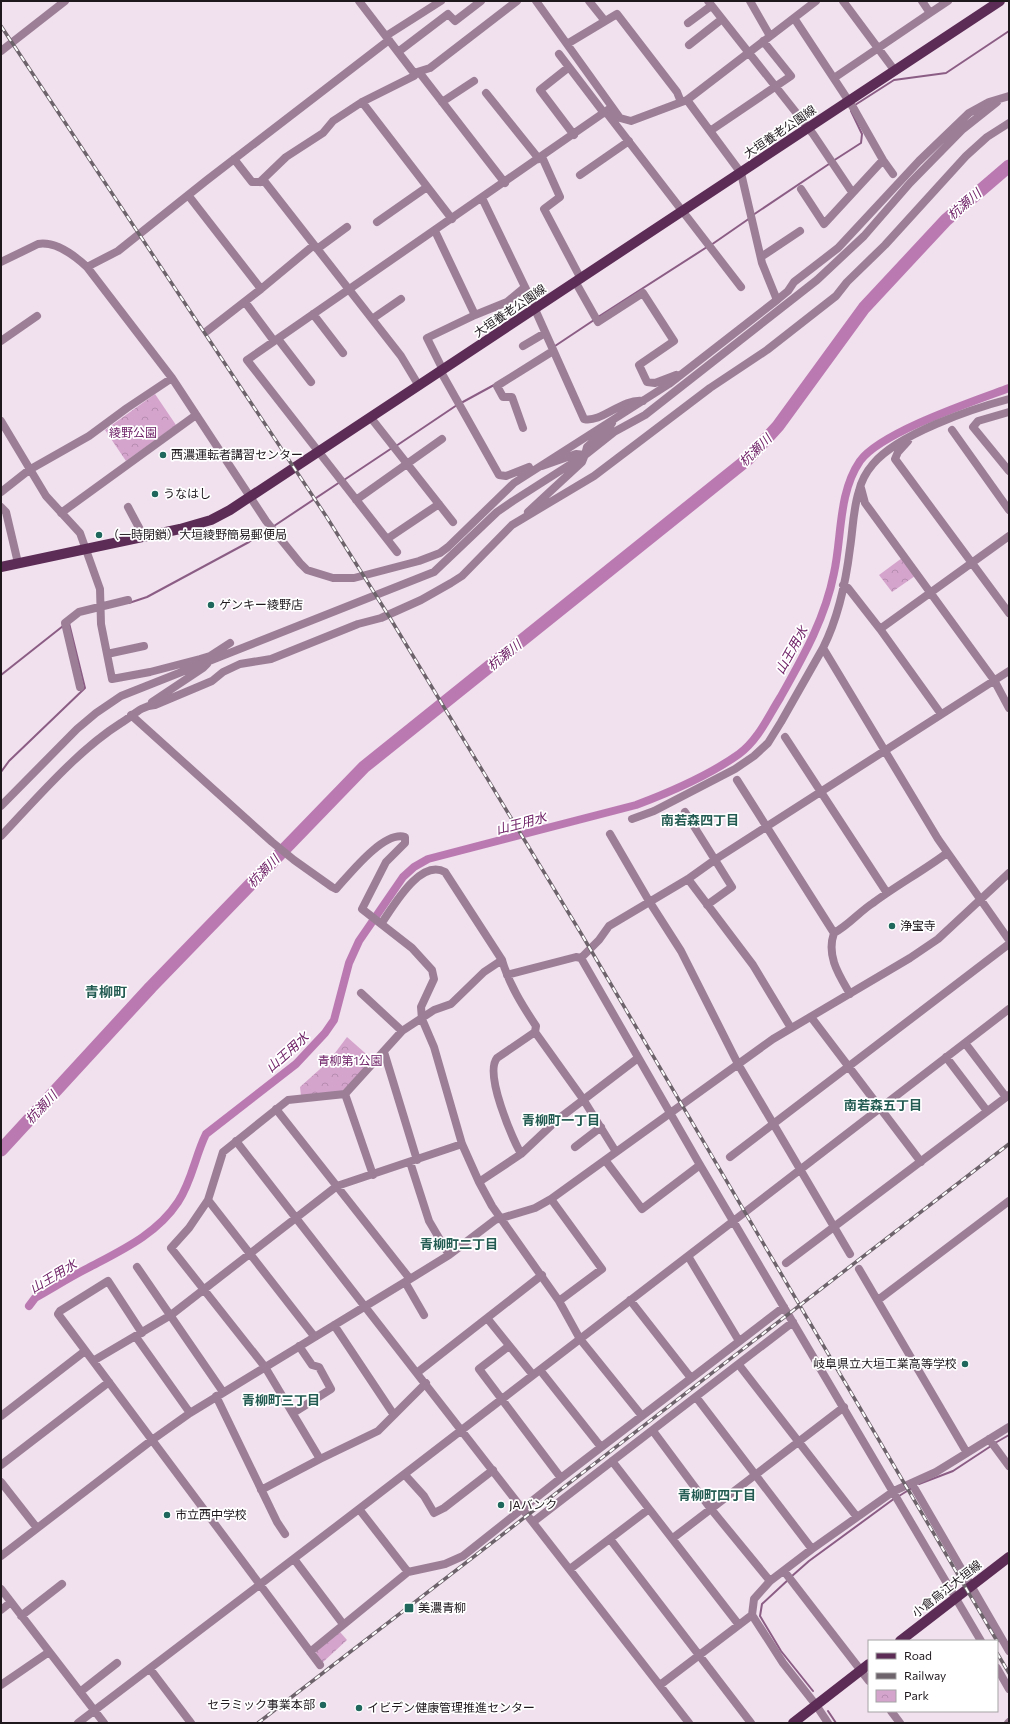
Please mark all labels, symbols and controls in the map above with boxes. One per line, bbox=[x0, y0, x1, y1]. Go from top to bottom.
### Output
street label: 大垣養老公園線 bbox=[741, 102, 818, 160]
water label: 杭瀬川 bbox=[944, 184, 985, 223]
street label: 大垣養老公園線 bbox=[471, 281, 548, 339]
park label: 綾野公園 bbox=[109, 425, 157, 439]
water label: 杭瀬川 bbox=[736, 429, 776, 469]
place label: 西濃運転者講習センター bbox=[171, 447, 303, 461]
marker: 西濃運転者講習センター bbox=[158, 450, 168, 460]
place label: うなはし bbox=[163, 486, 211, 500]
marker: うなはし bbox=[150, 489, 160, 499]
place label: （一時閉鎖）大垣綾野簡易郵便局 bbox=[107, 527, 287, 541]
marker: （一時閉鎖）大垣綾野簡易郵便局 bbox=[94, 530, 104, 540]
place label: ゲンキー綾野店 bbox=[219, 597, 303, 611]
marker: ゲンキー綾野店 bbox=[206, 600, 216, 610]
water label: 山王用水 bbox=[771, 622, 812, 677]
water label: 杭瀬川 bbox=[484, 635, 526, 673]
water label: 山王用水 bbox=[494, 808, 550, 837]
district label: 南若森四丁目 bbox=[661, 812, 739, 828]
water label: 杭瀬川 bbox=[244, 850, 284, 891]
place label: 浄宝寺 bbox=[900, 918, 936, 932]
marker: 浄宝寺 bbox=[887, 921, 897, 931]
district label: 青柳町 bbox=[85, 983, 127, 1000]
water label: 山王用水 bbox=[262, 1027, 313, 1075]
park label: 青柳第1公園 bbox=[317, 1053, 383, 1067]
water label: 杭瀬川 bbox=[22, 1086, 62, 1127]
district label: 南若森五丁目 bbox=[844, 1097, 922, 1113]
district label: 青柳町一丁目 bbox=[522, 1112, 600, 1128]
district label: 青柳町二丁目 bbox=[420, 1236, 498, 1252]
water label: 山王用水 bbox=[27, 1255, 81, 1296]
place label: 岐阜県立大垣工業高等学校 bbox=[813, 1356, 957, 1370]
marker: 岐阜県立大垣工業高等学校 bbox=[960, 1359, 970, 1369]
district label: 青柳町三丁目 bbox=[242, 1392, 320, 1408]
district label: 青柳町四丁目 bbox=[678, 1487, 756, 1503]
place label: JAバンク bbox=[509, 1497, 557, 1512]
marker: JAバンク bbox=[496, 1500, 506, 1510]
place label: 市立西中学校 bbox=[175, 1507, 247, 1521]
marker: 市立西中学校 bbox=[162, 1510, 172, 1520]
street label: 小倉烏江大垣線 bbox=[909, 1557, 984, 1620]
place label: 美濃青柳 bbox=[418, 1600, 466, 1614]
marker: 美濃青柳 bbox=[403, 1602, 415, 1614]
legend bbox=[868, 1640, 998, 1712]
text: Road bbox=[904, 1648, 932, 1662]
text: Railway bbox=[904, 1668, 946, 1682]
text: Park bbox=[904, 1688, 930, 1702]
place label: セラミック事業本部 bbox=[207, 1697, 315, 1711]
marker: セラミック事業本部 bbox=[318, 1700, 328, 1710]
place label: イビデン健康管理推進センター bbox=[367, 1700, 535, 1714]
marker: イビデン健康管理推進センター bbox=[354, 1703, 364, 1713]

